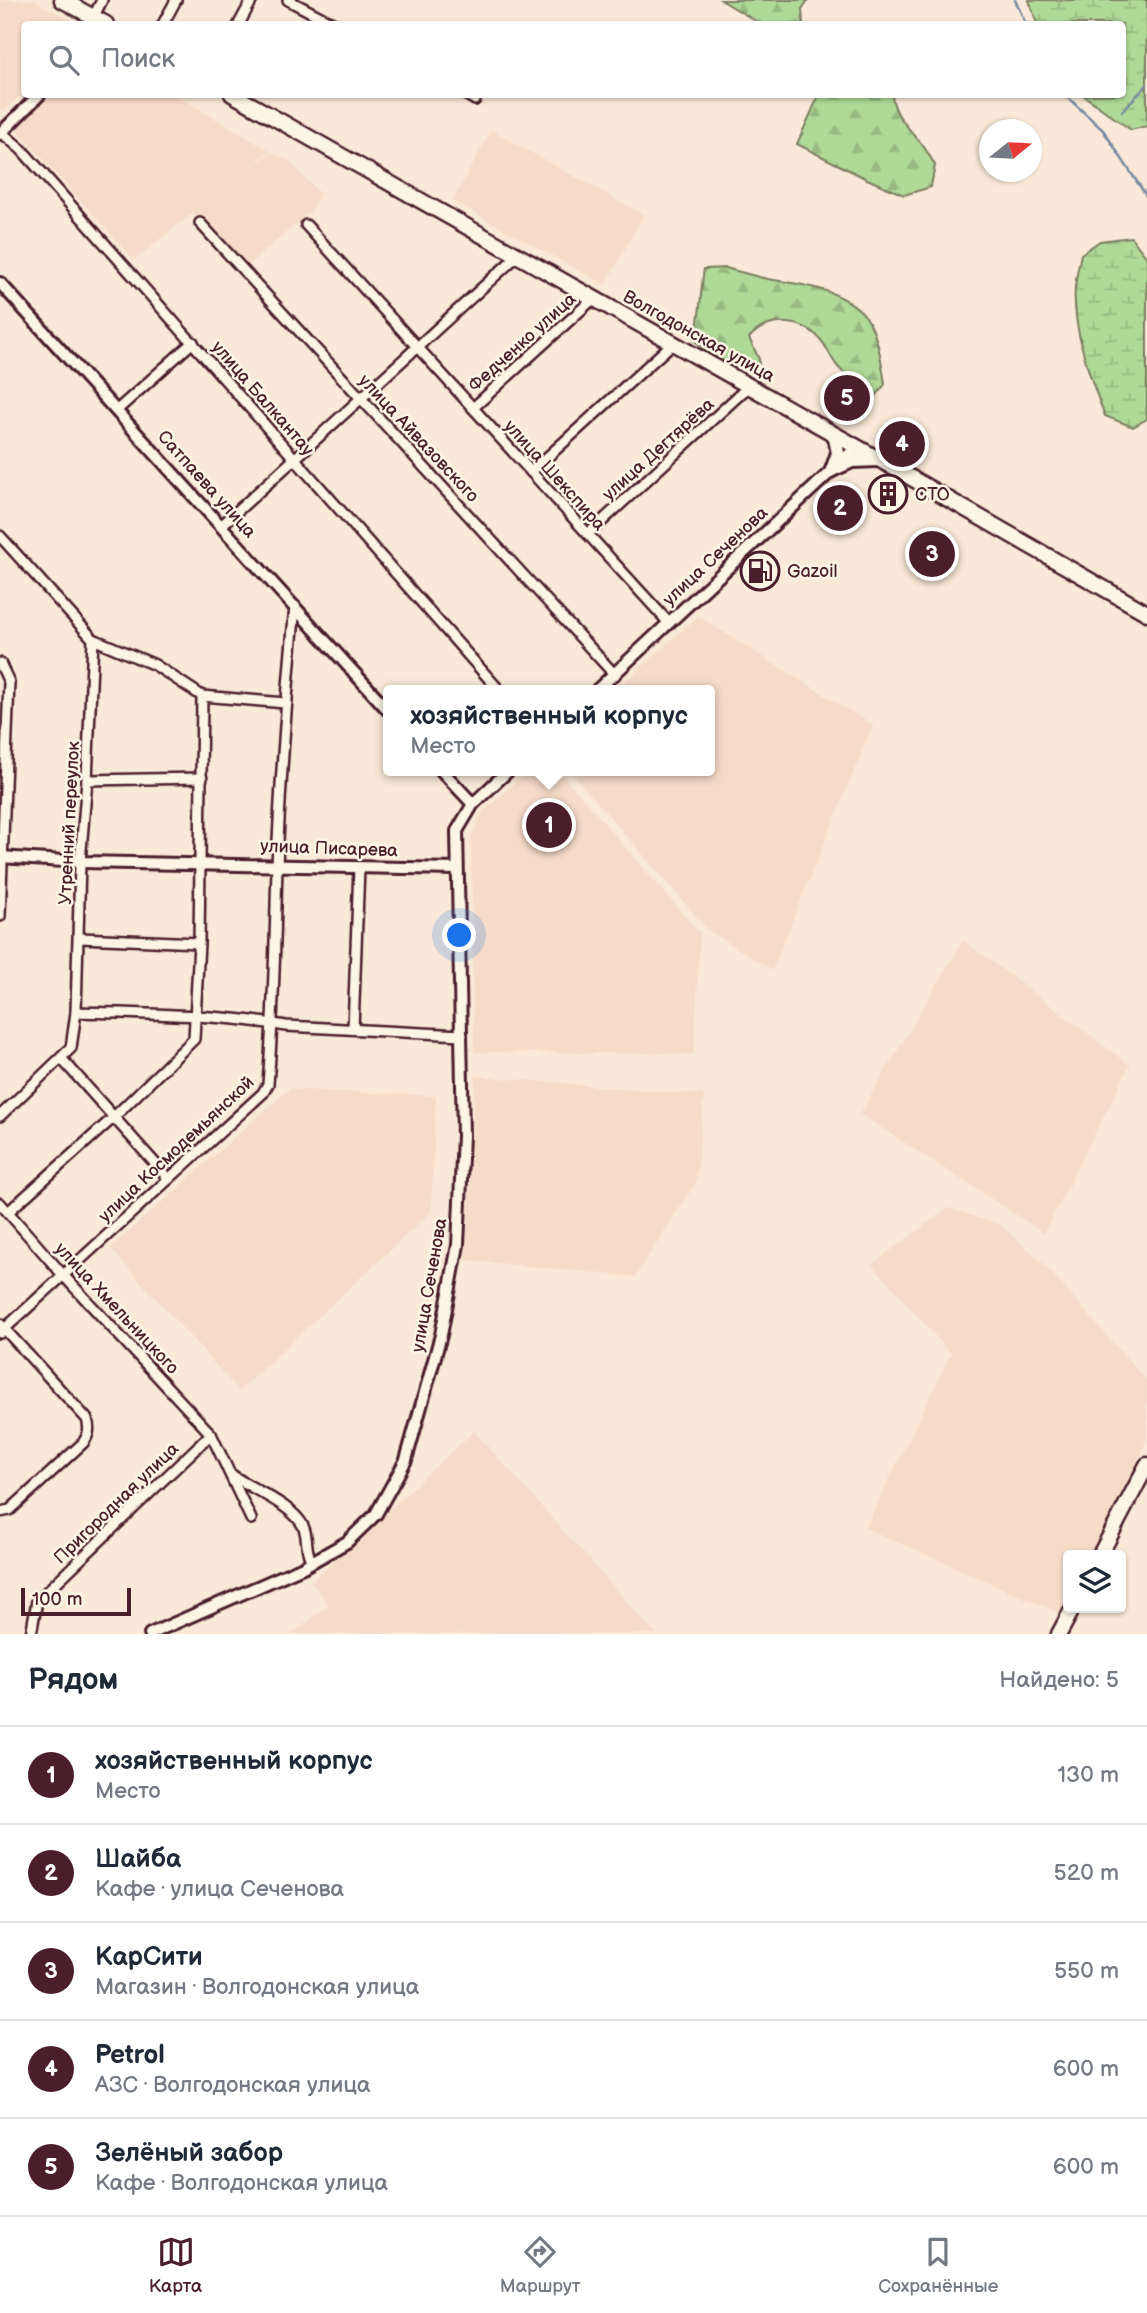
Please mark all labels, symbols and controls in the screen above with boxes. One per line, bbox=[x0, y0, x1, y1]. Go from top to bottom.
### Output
search box bbox=[21, 21, 1126, 98]
icon: search bbox=[45, 41, 83, 79]
text: Поиск bbox=[101, 44, 175, 75]
north arrow bbox=[979, 119, 1042, 182]
street label: Волгодонская улица bbox=[619, 286, 779, 387]
street label: Федченко улица bbox=[464, 288, 581, 396]
street label: улица Балкантау bbox=[207, 337, 319, 460]
street label: улица Айвазовского bbox=[354, 370, 483, 507]
pin: 5 bbox=[824, 372, 870, 424]
street label: улица Дегтярёва bbox=[598, 394, 719, 505]
street label: улица Шекспира bbox=[499, 416, 610, 535]
pin: 4 bbox=[879, 418, 925, 470]
street label: Сатпаева улица bbox=[153, 426, 261, 543]
building icon: СТО bbox=[867, 473, 909, 515]
pin: 2 bbox=[817, 482, 863, 534]
place label: СТО bbox=[915, 484, 950, 505]
street label: улица Сеченова bbox=[658, 502, 772, 610]
pin: 3 bbox=[909, 528, 955, 580]
fuel station icon: Gazoil bbox=[739, 550, 781, 592]
place label: Gazoil bbox=[787, 561, 838, 582]
popup bbox=[383, 685, 715, 776]
text: хозяйственный корпус bbox=[410, 701, 688, 732]
text: Место bbox=[410, 732, 476, 760]
street label: Утренний переулок bbox=[55, 740, 84, 905]
pin: 1 bbox=[526, 799, 572, 851]
street label: улица Писарева bbox=[260, 836, 399, 861]
your location bbox=[442, 918, 476, 952]
street label: улица Космодемьянской bbox=[94, 1072, 258, 1227]
street label: улица Сеченова bbox=[407, 1216, 452, 1354]
street label: улица Хмельницкого bbox=[50, 1238, 183, 1378]
street label: Пригородная улица bbox=[50, 1438, 183, 1568]
map controls bbox=[1063, 1550, 1126, 1613]
button: layers bbox=[1063, 1550, 1126, 1613]
scale bar bbox=[21, 1585, 131, 1617]
text: 100 m bbox=[32, 1588, 83, 1611]
text: Рядом bbox=[28, 1662, 118, 1698]
text: Найдено: 5 bbox=[999, 1666, 1119, 1694]
text: хозяйственный корпус bbox=[95, 1746, 373, 1777]
text: 1 bbox=[46, 1761, 56, 1789]
text: 130 m bbox=[1057, 1761, 1119, 1789]
text: Место bbox=[95, 1777, 161, 1805]
text: Шайба bbox=[95, 1844, 181, 1875]
text: 2 bbox=[44, 1859, 58, 1887]
text: 520 m bbox=[1053, 1859, 1119, 1887]
text: Кафе · улица Сеченова bbox=[95, 1875, 344, 1903]
text: КарСити bbox=[95, 1942, 203, 1973]
text: 3 bbox=[44, 1957, 58, 1985]
text: 550 m bbox=[1054, 1957, 1119, 1985]
text: Магазин · Волгодонская улица bbox=[95, 1973, 419, 2001]
text: Petrol bbox=[95, 2040, 165, 2071]
text: 4 bbox=[44, 2055, 58, 2083]
text: 600 m bbox=[1053, 2055, 1119, 2083]
text: АЗС · Волгодонская улица bbox=[95, 2071, 371, 2099]
text: Зелёный забор bbox=[95, 2138, 283, 2169]
text: 5 bbox=[44, 2153, 58, 2181]
text: 600 m bbox=[1053, 2153, 1119, 2181]
text: Кафе · Волгодонская улица bbox=[95, 2169, 388, 2197]
tab: Карта bbox=[149, 2233, 202, 2298]
tab: Маршрут bbox=[500, 2233, 581, 2298]
tab: Сохранённые bbox=[878, 2233, 998, 2298]

